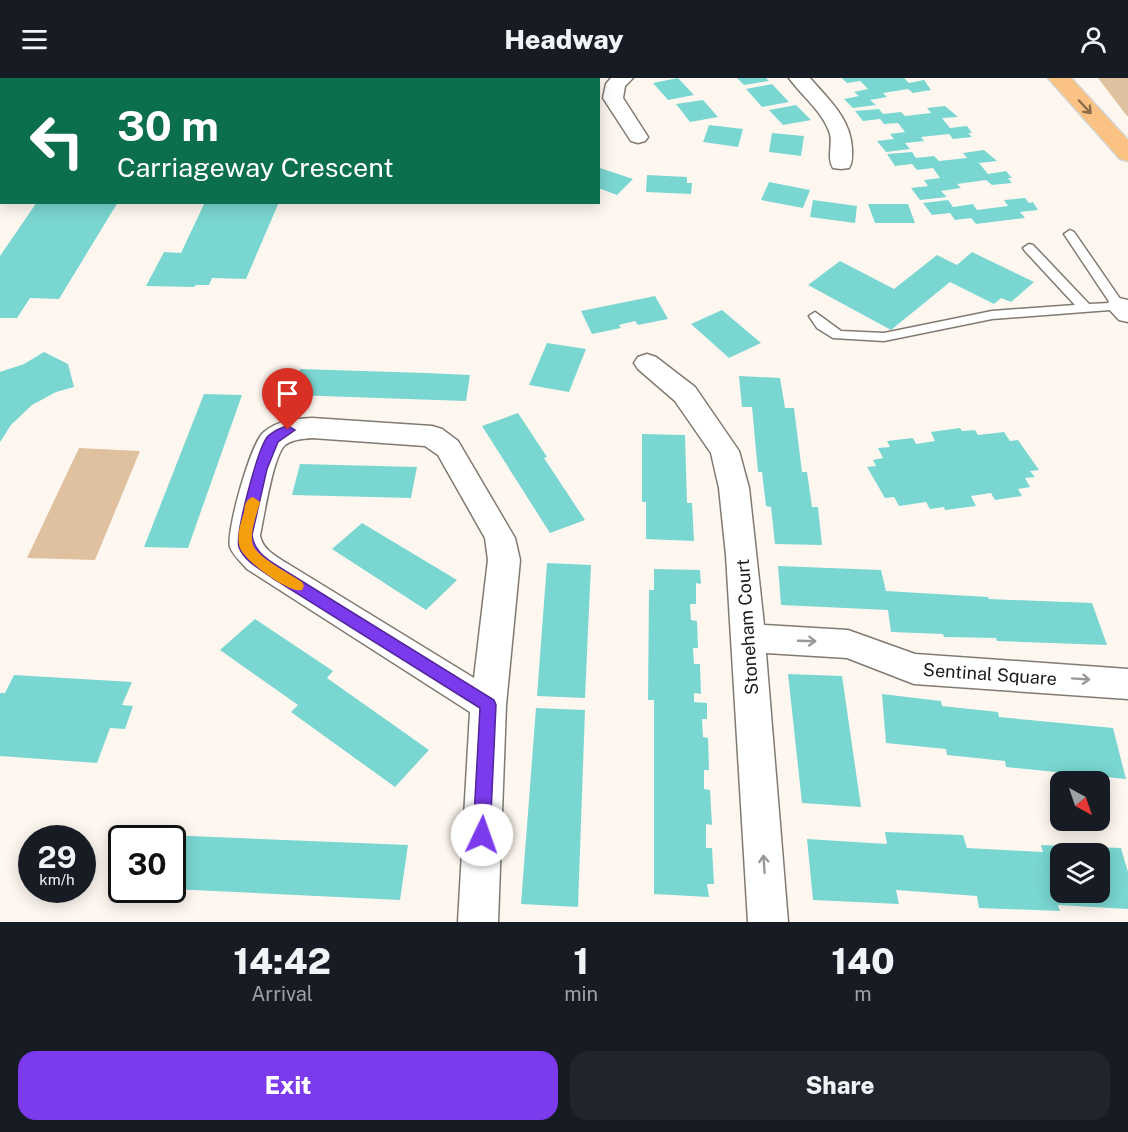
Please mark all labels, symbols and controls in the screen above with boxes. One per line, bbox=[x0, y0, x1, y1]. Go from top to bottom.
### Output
icon: menu bbox=[18, 23, 51, 56]
text: Headway bbox=[504, 23, 624, 55]
icon: person bbox=[1077, 23, 1110, 56]
one-way arrow bbox=[1078, 99, 1092, 114]
text: 30 m bbox=[117, 101, 219, 150]
icon: left bbox=[18, 102, 96, 180]
text: Carriageway Crescent bbox=[117, 151, 394, 183]
pin bbox=[262, 368, 313, 430]
icon: arrive bbox=[271, 377, 304, 410]
street label: Stoneham Court bbox=[732, 558, 762, 696]
one-way arrow bbox=[796, 635, 816, 646]
street label: Sentinal Square bbox=[922, 659, 1058, 689]
one-way arrow bbox=[1070, 674, 1090, 685]
north arrow bbox=[1050, 771, 1110, 831]
map controls bbox=[1050, 771, 1110, 903]
position arrow bbox=[450, 803, 514, 867]
speed limit sign: 30 bbox=[108, 825, 186, 903]
text: 29 bbox=[38, 839, 76, 875]
button: layers bbox=[1050, 843, 1110, 903]
one-way arrow bbox=[758, 854, 769, 874]
text: km/h bbox=[39, 871, 75, 888]
text: 14:42 bbox=[233, 940, 331, 982]
text: 1 bbox=[573, 940, 589, 982]
text: 140 bbox=[831, 940, 895, 982]
text: Arrival bbox=[251, 982, 313, 1006]
text: min bbox=[564, 982, 598, 1006]
text: m bbox=[854, 982, 872, 1006]
button: Exit bbox=[18, 1051, 558, 1120]
button: Share bbox=[570, 1051, 1110, 1120]

